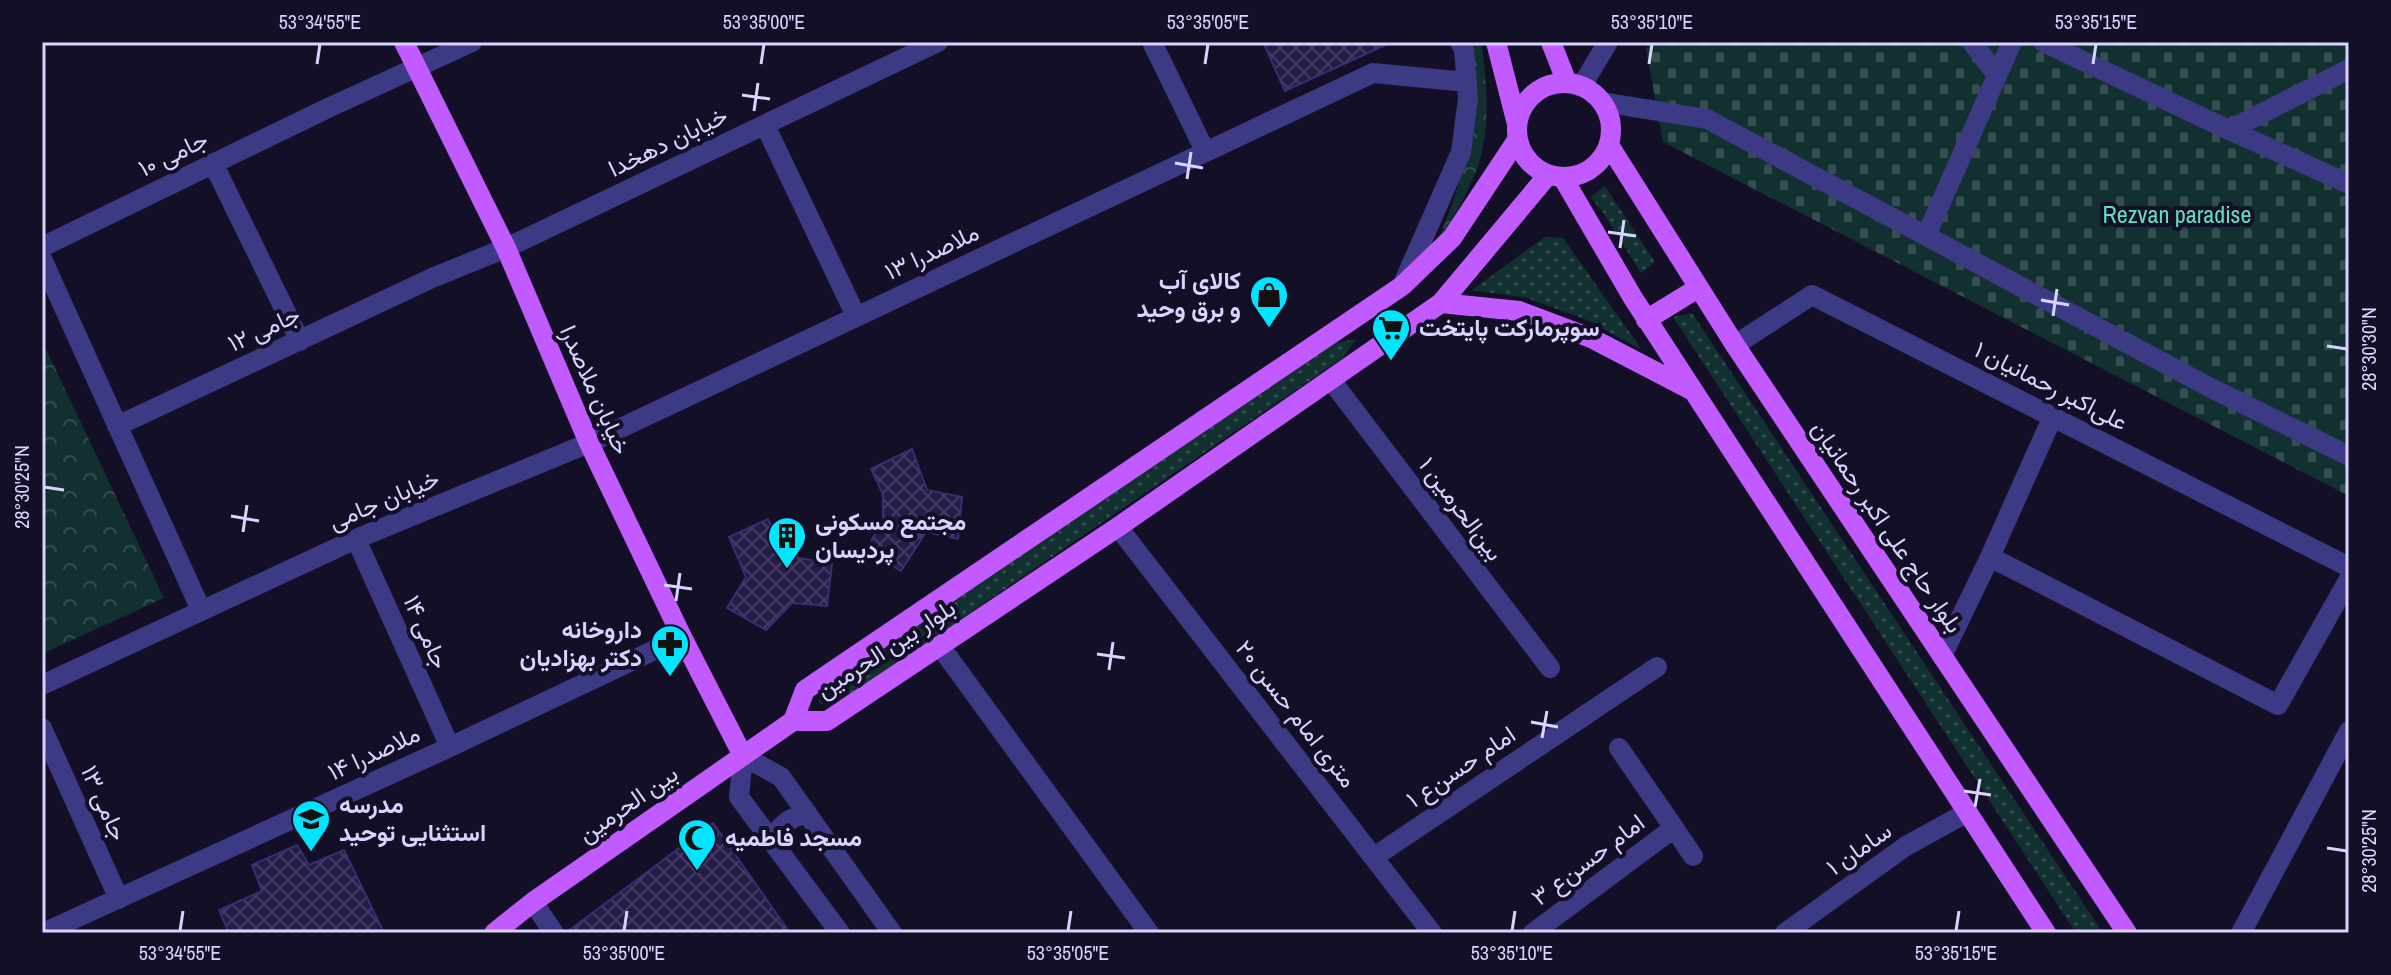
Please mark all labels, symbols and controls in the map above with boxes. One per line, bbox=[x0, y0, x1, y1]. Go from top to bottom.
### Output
text: 53°34'55"E bbox=[279, 8, 361, 35]
text: 53°35'00"E bbox=[723, 8, 805, 35]
text: 53°35'05"E bbox=[1167, 8, 1249, 35]
text: 53°35'10"E bbox=[1611, 8, 1693, 35]
text: 53°35'15"E bbox=[2055, 8, 2137, 35]
street label: خیابان دهخدا bbox=[603, 98, 733, 184]
street label: جامی ۱۰ bbox=[132, 123, 213, 184]
park label: Rezvan paradise bbox=[2103, 198, 2251, 230]
street label: ملاصدرا ۱۳ bbox=[879, 215, 984, 287]
place label: کالای آب و برق وحید bbox=[1137, 264, 1241, 324]
shop icon: کالای آب و برق وحید bbox=[1248, 274, 1290, 329]
street label: جامی ۱۲ bbox=[222, 297, 305, 359]
supermarket icon: سوپرمارکت پایتخت bbox=[1370, 307, 1412, 362]
text: 28°30'30"N bbox=[2355, 307, 2382, 391]
place label: سوپرمارکت پایتخت bbox=[1419, 311, 1600, 344]
street label: خیابان ملاصدرا bbox=[553, 320, 639, 459]
street label: علی‌اکبر رحمانیان ۱ bbox=[1969, 333, 2134, 437]
street label: بلوار حاج علی اکبر رحمانیان bbox=[1804, 414, 1971, 639]
text: 28°30'25"N bbox=[8, 445, 35, 529]
street label: بین‌الحرمین ۱ bbox=[1412, 450, 1511, 567]
street label: خیابان جامی bbox=[323, 461, 444, 537]
place label: مجتمع مسکونی پردیسان bbox=[815, 505, 966, 566]
building icon: مجتمع مسکونی پردیسان bbox=[766, 515, 808, 570]
street label: جامی ۱۴ bbox=[397, 590, 457, 673]
street label: بلوار بین الحرمین bbox=[810, 591, 961, 705]
place label: داروخانه دکتر بهزادیان bbox=[519, 613, 642, 673]
pharmacy icon: داروخانه دکتر بهزادیان bbox=[649, 623, 691, 678]
street label: ۲۰ متری امام حسن bbox=[1228, 633, 1365, 794]
street label: ملاصدرا ۱۴ bbox=[322, 717, 425, 787]
street label: امام حسن‌ع ۱ bbox=[1400, 718, 1522, 815]
street label: بین الحرمین bbox=[571, 757, 684, 849]
street label: جامی ۱۳ bbox=[74, 760, 136, 845]
place label: مدرسه استثنایی توحید bbox=[339, 788, 486, 848]
school or university icon: مدرسه استثنایی توحید bbox=[290, 798, 332, 853]
street label: امام حسن‌ع ۳ bbox=[1524, 806, 1651, 913]
text: 28°30'25"N bbox=[2355, 809, 2382, 893]
street label: سامان ۱ bbox=[1819, 814, 1897, 882]
mosque icon: مسجد فاطمیه bbox=[676, 817, 718, 872]
place label: مسجد فاطمیه bbox=[725, 821, 862, 853]
text: 53°34'55"E bbox=[139, 939, 221, 966]
text: 53°35'00"E bbox=[583, 939, 665, 966]
text: 53°35'05"E bbox=[1027, 939, 1109, 966]
text: 53°35'10"E bbox=[1471, 939, 1553, 966]
text: 53°35'15"E bbox=[1915, 939, 1997, 966]

